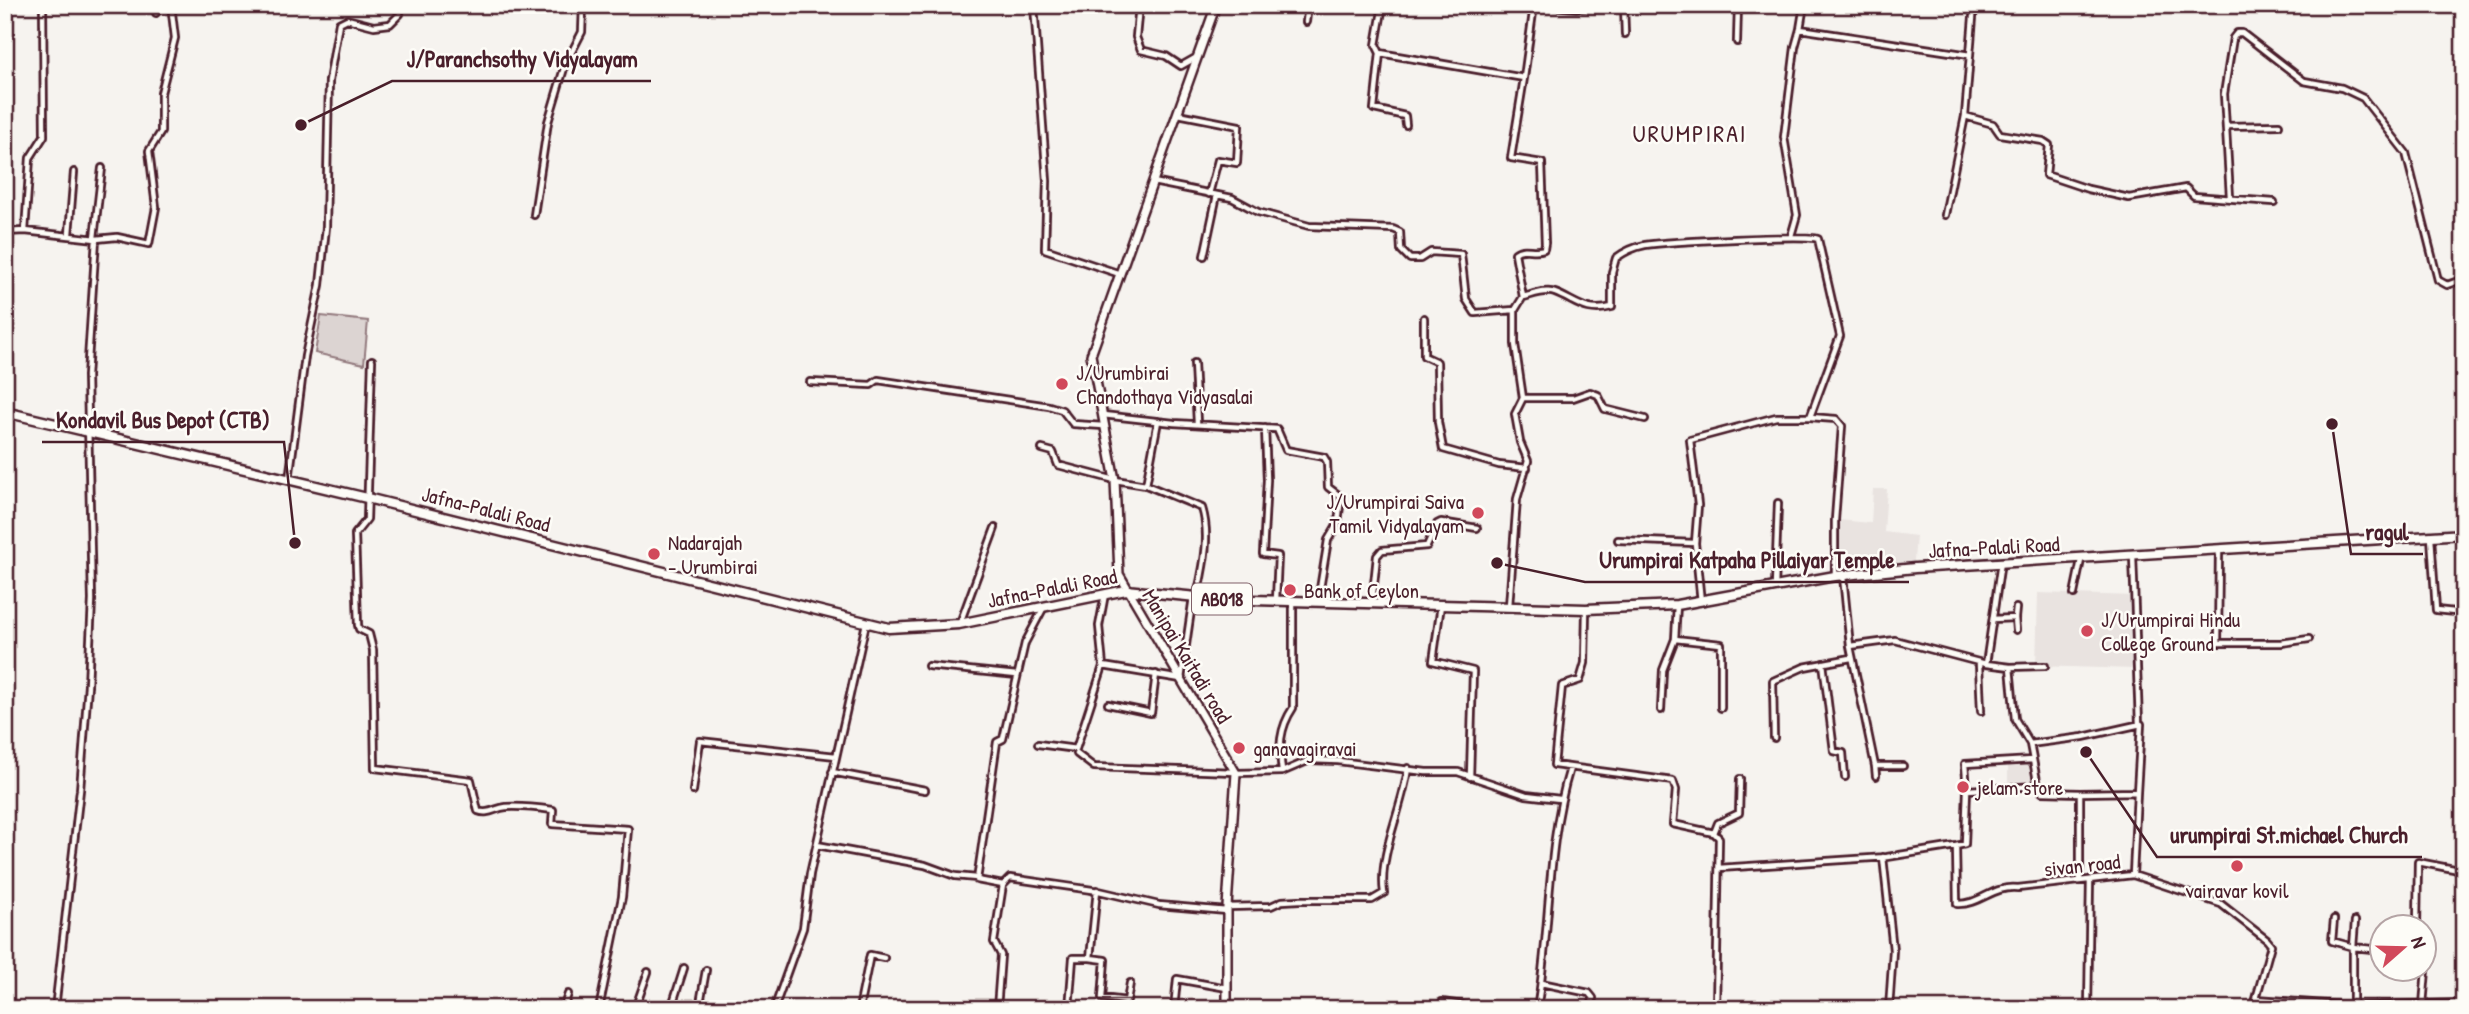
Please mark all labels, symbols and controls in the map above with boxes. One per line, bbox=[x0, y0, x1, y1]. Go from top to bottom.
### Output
callout: J/Paranchsothy Vidyalayam bbox=[392, 37, 651, 81]
text: J/Paranchsothy Vidyalayam bbox=[406, 43, 638, 75]
district label: URUMPIRAI bbox=[1632, 117, 1748, 149]
place label: J/Urumbirai Chandothaya Vidyasalai bbox=[1076, 358, 1254, 411]
marker: J/Urumbirai Chandothaya Vidyasalai bbox=[1054, 376, 1070, 392]
callout: Kondavil Bus Depot (CTB) bbox=[42, 398, 284, 442]
text: Kondavil Bus Depot (CTB) bbox=[56, 404, 270, 436]
street label: Jafna-Palali Road bbox=[419, 479, 553, 539]
place label: J/Urumpirai Saiva Tamil Vidyalayam bbox=[1326, 487, 1464, 540]
marker: J/Urumpirai Saiva Tamil Vidyalayam bbox=[1470, 505, 1486, 521]
callout: ragul bbox=[2351, 510, 2423, 554]
text: ragul bbox=[2365, 516, 2410, 548]
place label: Nadarajah - Urumbirai bbox=[668, 528, 758, 581]
street label: Jafna-Palali Road bbox=[1928, 529, 2060, 565]
callout: Urumpirai Katpaha Pillaiyar Temple bbox=[1585, 538, 1909, 582]
text: Urumpirai Katpaha Pillaiyar Temple bbox=[1599, 544, 1895, 576]
marker: Nadarajah - Urumbirai bbox=[646, 546, 662, 562]
street label: Jafna-Palali Road bbox=[985, 561, 1119, 615]
place label: Bank of Ceylon bbox=[1304, 576, 1419, 605]
marker: Bank of Ceylon bbox=[1282, 582, 1298, 598]
street label: Manipai Kaitadi road bbox=[1135, 583, 1239, 729]
road number: AB018 bbox=[1192, 584, 1252, 614]
place label: J/Urumpirai Hindu College Ground bbox=[2101, 605, 2241, 658]
marker: J/Urumpirai Hindu College Ground bbox=[2079, 623, 2095, 639]
place label: ganavagiravai bbox=[1253, 734, 1357, 763]
marker: ganavagiravai bbox=[1231, 740, 1247, 756]
place label: jelam store bbox=[1974, 773, 2063, 802]
marker: jelam store bbox=[1955, 779, 1971, 795]
callout: urumpirai St.michael Church bbox=[2157, 813, 2422, 857]
text: urumpirai St.michael Church bbox=[2170, 819, 2408, 851]
street label: sivan road bbox=[2042, 847, 2122, 883]
marker: vairavar kovil bbox=[2229, 858, 2245, 874]
place label: vairavar kovil bbox=[2185, 876, 2289, 905]
north arrow bbox=[2368, 912, 2438, 982]
text: N bbox=[2405, 933, 2433, 951]

